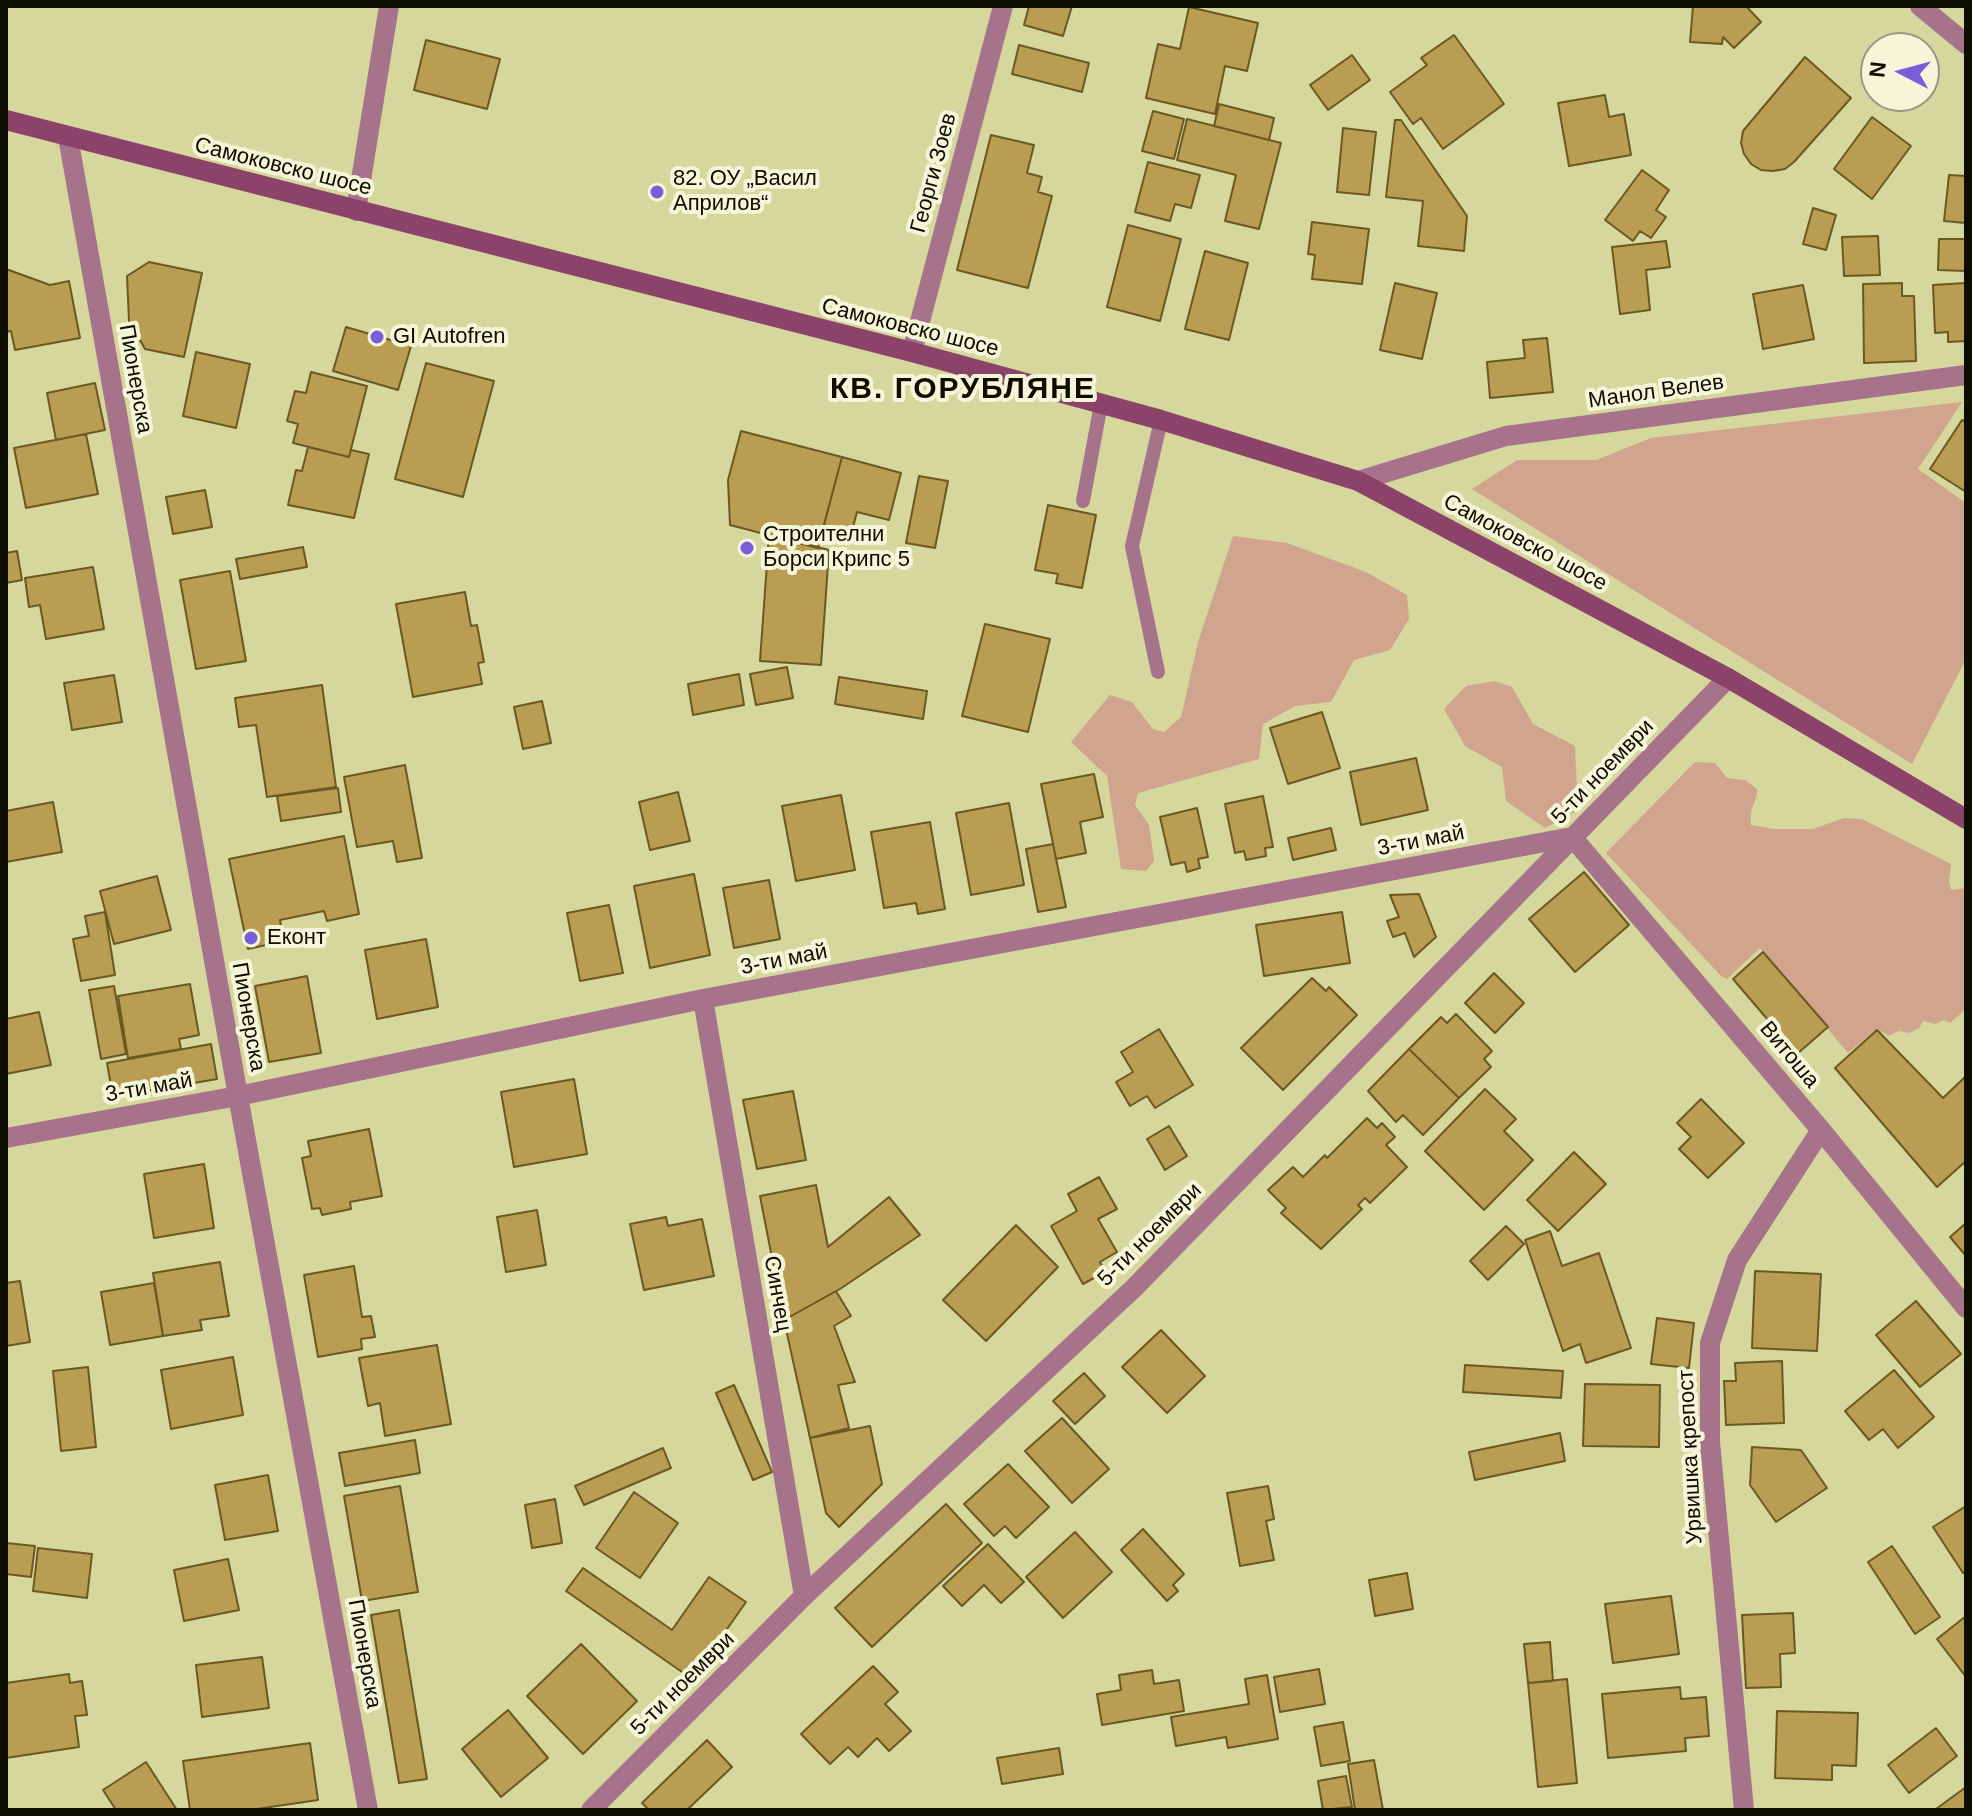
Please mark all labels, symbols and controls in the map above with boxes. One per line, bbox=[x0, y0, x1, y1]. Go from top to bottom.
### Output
north arrow bbox=[1860, 32, 1940, 112]
text: N bbox=[1864, 60, 1891, 79]
street label: Георги Зоев bbox=[905, 110, 963, 236]
street label: Самоковско шосе bbox=[192, 132, 374, 202]
place label: 82. ОУ „Васил Априлов“ bbox=[673, 166, 817, 218]
marker: 82. ОУ „Васил Априлов“ bbox=[648, 183, 666, 201]
street label: Самоковско шосе bbox=[819, 293, 1001, 363]
street label: Пионерска bbox=[112, 322, 158, 436]
place label: GI Autofren bbox=[393, 324, 506, 350]
marker: GI Autofren bbox=[368, 328, 386, 346]
street label: Манол Велев bbox=[1587, 369, 1725, 415]
district label: КВ. ГОРУБЛЯНЕ bbox=[830, 372, 1096, 408]
street label: Самоковско шосе bbox=[1439, 489, 1611, 597]
place label: Строителни Борси Крипс 5 bbox=[763, 522, 910, 574]
marker: Строителни Борси Крипс 5 bbox=[738, 539, 756, 557]
street label: 5-ти ноември bbox=[1546, 714, 1660, 830]
street label: 3-ти май bbox=[1375, 820, 1467, 862]
place label: Еконт bbox=[267, 925, 326, 951]
marker: Еконт bbox=[242, 929, 260, 947]
street label: 3-ти май bbox=[738, 939, 830, 981]
street label: Пионерска bbox=[225, 960, 271, 1074]
street label: Витоша bbox=[1754, 1016, 1824, 1094]
street label: 3-ти май bbox=[104, 1067, 194, 1109]
street label: 5-ти ноември bbox=[1093, 1178, 1207, 1292]
street label: Синчец bbox=[757, 1254, 797, 1334]
street label: Урвишка крепост bbox=[1673, 1369, 1709, 1545]
street label: Пионерска bbox=[341, 1597, 387, 1711]
street label: 5-ти ноември bbox=[626, 1627, 740, 1741]

